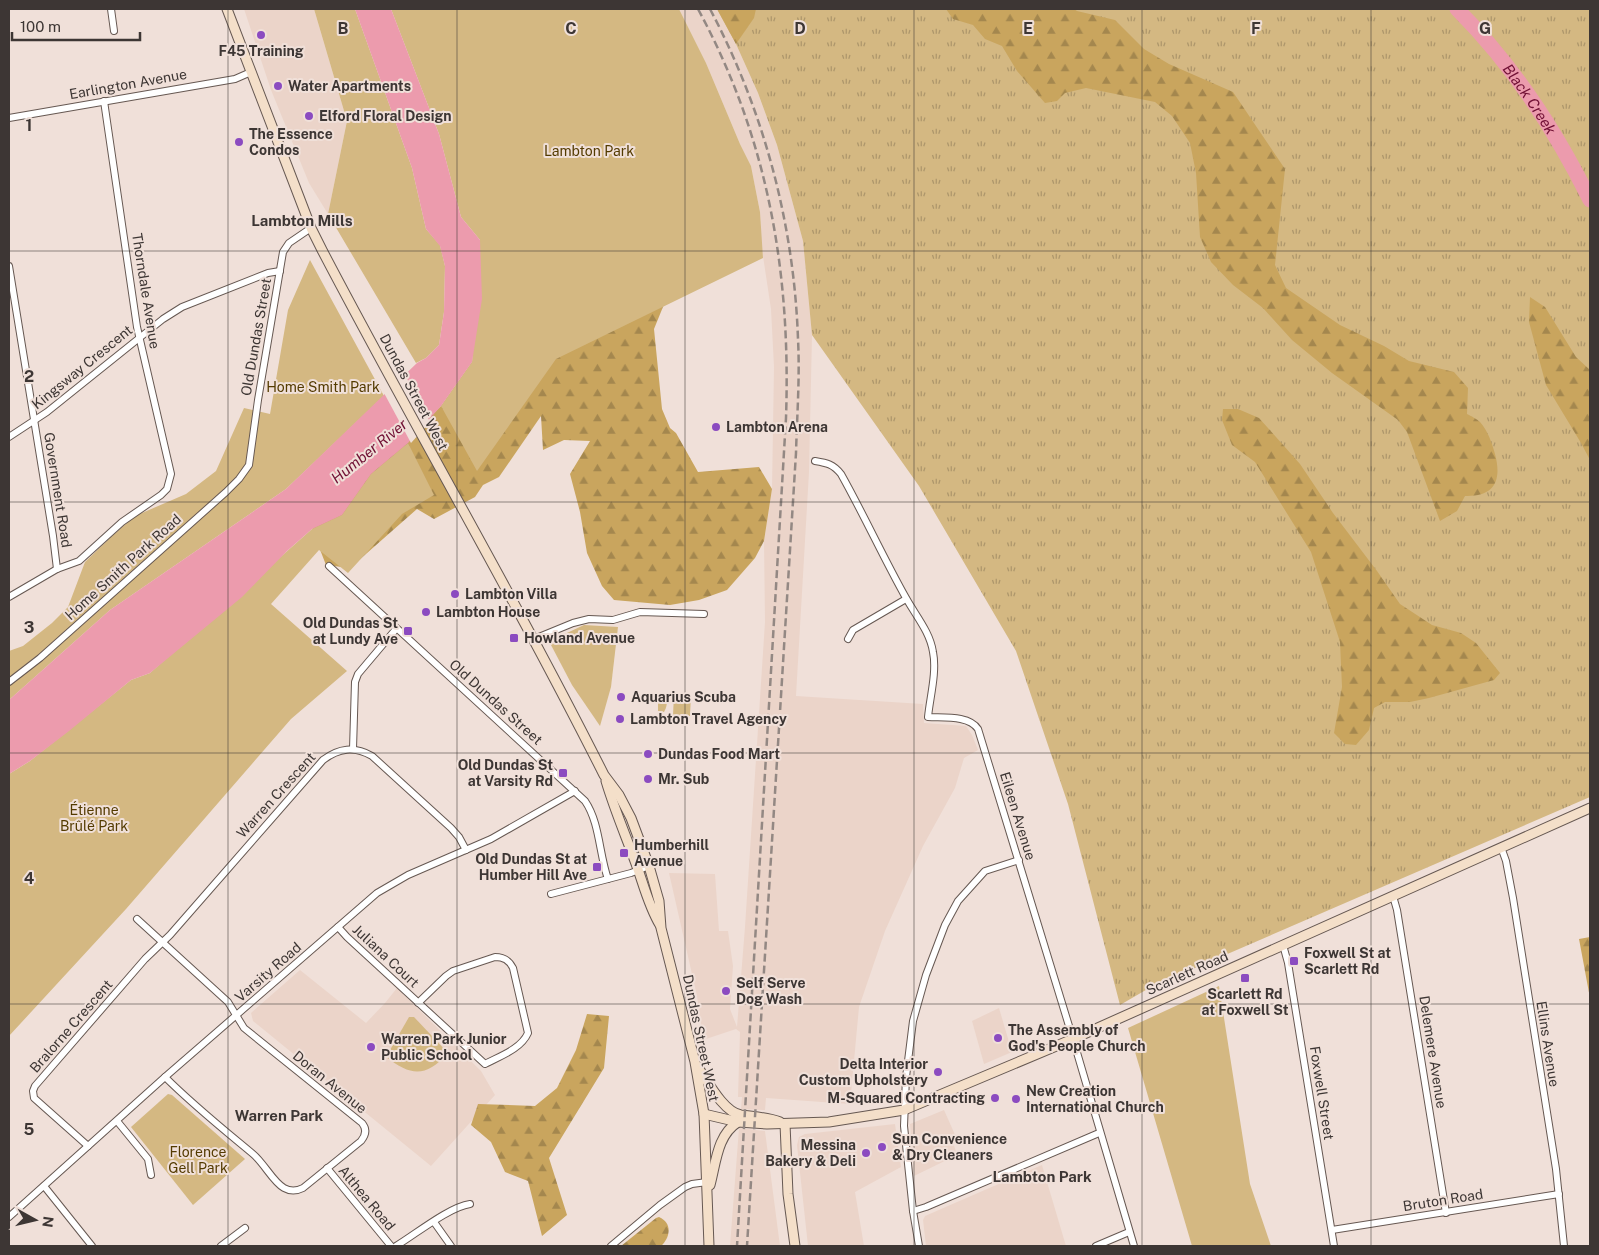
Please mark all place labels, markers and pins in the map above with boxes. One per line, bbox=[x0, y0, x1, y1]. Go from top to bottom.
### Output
marker: F45 Training bbox=[255, 29, 267, 41]
place label: F45 Training bbox=[218, 43, 304, 59]
place label: Water Apartments bbox=[288, 78, 411, 94]
marker: Water Apartments bbox=[272, 80, 284, 92]
place label: Elford Floral Design bbox=[319, 108, 452, 124]
marker: Elford Floral Design bbox=[303, 110, 315, 122]
place label: The Essence Condos bbox=[249, 126, 333, 158]
marker: The Essence Condos bbox=[233, 136, 245, 148]
place label: Lambton Arena bbox=[726, 419, 828, 435]
marker: Lambton Arena bbox=[710, 421, 722, 433]
place label: Lambton Villa bbox=[465, 586, 557, 602]
marker: Lambton Villa bbox=[449, 588, 461, 600]
place label: Lambton House bbox=[436, 604, 540, 620]
marker: Lambton House bbox=[420, 606, 432, 618]
place label: Old Dundas St at Lundy Ave bbox=[303, 615, 398, 647]
marker: Old Dundas St at Lundy Ave bbox=[402, 625, 414, 637]
place label: Howland Avenue bbox=[524, 630, 635, 646]
marker: Howland Avenue bbox=[508, 632, 520, 644]
place label: Aquarius Scuba bbox=[631, 689, 736, 705]
marker: Aquarius Scuba bbox=[615, 691, 627, 703]
place label: Lambton Travel Agency bbox=[630, 711, 787, 727]
marker: Lambton Travel Agency bbox=[614, 713, 626, 725]
place label: Dundas Food Mart bbox=[658, 746, 780, 762]
marker: Dundas Food Mart bbox=[642, 748, 654, 760]
place label: Old Dundas St at Varsity Rd bbox=[458, 757, 553, 789]
marker: Old Dundas St at Varsity Rd bbox=[557, 767, 569, 779]
place label: Mr. Sub bbox=[658, 771, 709, 787]
marker: Mr. Sub bbox=[642, 773, 654, 785]
place label: Humberhill Avenue bbox=[634, 837, 710, 869]
marker: Humberhill Avenue bbox=[618, 847, 630, 859]
place label: Old Dundas St at Humber Hill Ave bbox=[475, 851, 587, 883]
marker: Old Dundas St at Humber Hill Ave bbox=[591, 861, 603, 873]
place label: Foxwell St at Scarlett Rd bbox=[1304, 945, 1391, 977]
marker: Foxwell St at Scarlett Rd bbox=[1288, 955, 1300, 967]
marker: Scarlett Rd at Foxwell St bbox=[1239, 972, 1251, 984]
place label: Self Serve Dog Wash bbox=[736, 975, 805, 1007]
marker: Self Serve Dog Wash bbox=[720, 985, 732, 997]
place label: Scarlett Rd at Foxwell St bbox=[1201, 986, 1289, 1018]
place label: The Assembly of God's People Church bbox=[1008, 1022, 1146, 1054]
place label: Warren Park Junior Public School bbox=[381, 1031, 507, 1063]
marker: The Assembly of God's People Church bbox=[992, 1032, 1004, 1044]
marker: Warren Park Junior Public School bbox=[365, 1041, 377, 1053]
place label: Delta Interior Custom Upholstery bbox=[799, 1056, 928, 1088]
marker: Delta Interior Custom Upholstery bbox=[932, 1066, 944, 1078]
place label: New Creation International Church bbox=[1026, 1083, 1164, 1115]
place label: M-Squared Contracting bbox=[827, 1090, 985, 1106]
marker: M-Squared Contracting bbox=[989, 1092, 1001, 1104]
marker: New Creation International Church bbox=[1010, 1093, 1022, 1105]
place label: Sun Convenience & Dry Cleaners bbox=[892, 1131, 1007, 1163]
place label: Messina Bakery & Deli bbox=[765, 1137, 856, 1169]
marker: Sun Convenience & Dry Cleaners bbox=[876, 1141, 888, 1153]
marker: Messina Bakery & Deli bbox=[860, 1147, 872, 1159]

